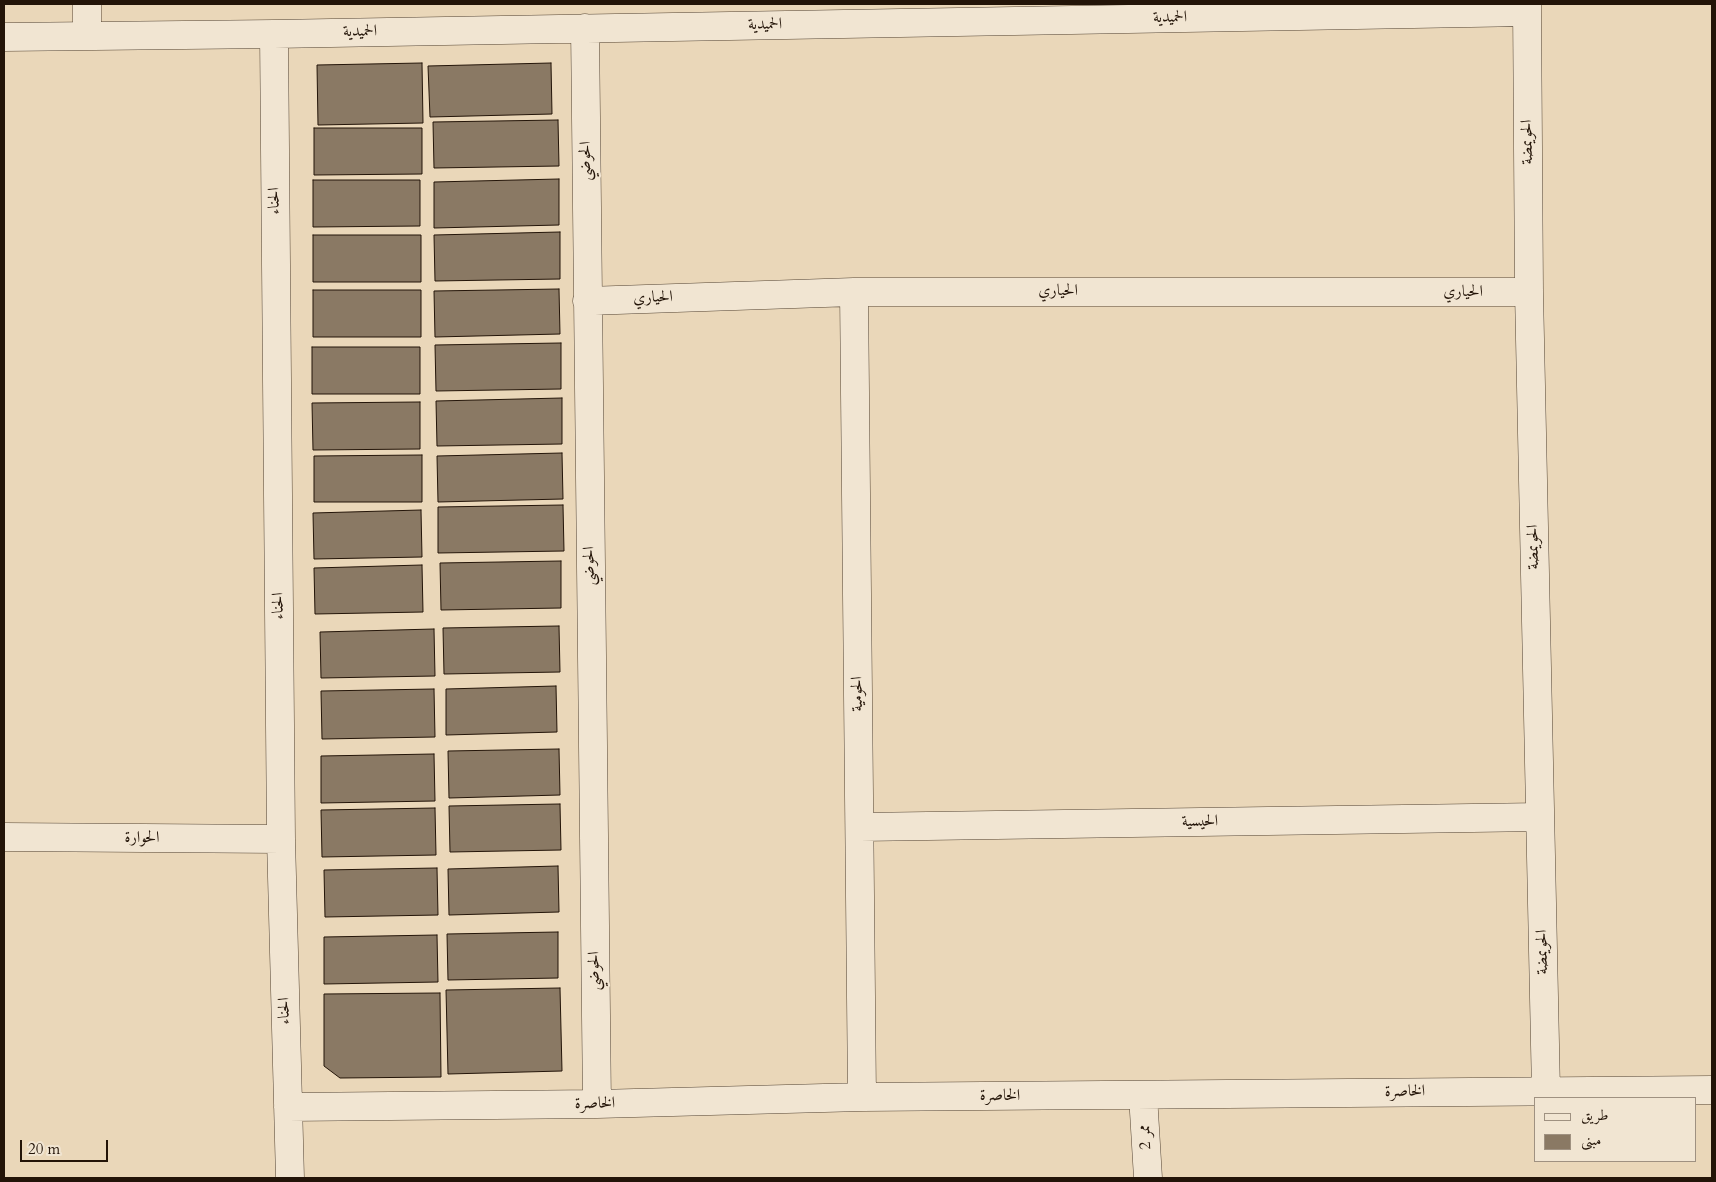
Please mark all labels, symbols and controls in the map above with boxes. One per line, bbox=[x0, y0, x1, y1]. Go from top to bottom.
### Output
street label: الحميدية bbox=[1153, 8, 1187, 28]
street label: الحميدية bbox=[748, 15, 782, 35]
street label: الحميدية bbox=[343, 22, 377, 42]
street label: الحويمضة bbox=[1518, 119, 1538, 165]
street label: الحوضي bbox=[576, 141, 596, 181]
street label: الحناء bbox=[265, 187, 285, 215]
street label: الحياري bbox=[1038, 281, 1078, 301]
street label: الحياري bbox=[1443, 282, 1483, 302]
street label: الحياري bbox=[633, 288, 673, 308]
street label: الحويمضة bbox=[1524, 524, 1544, 570]
street label: الحوضي bbox=[580, 546, 600, 586]
street label: الحناء bbox=[269, 592, 289, 620]
street label: الحومية bbox=[848, 676, 868, 712]
street label: الحيسية bbox=[1182, 812, 1218, 832]
street label: الحوارة bbox=[125, 828, 159, 848]
street label: الحويمضة bbox=[1533, 929, 1553, 975]
street label: الحوضي bbox=[585, 951, 605, 991]
street label: الحناء bbox=[275, 997, 295, 1025]
street label: الخاصرة bbox=[1385, 1082, 1425, 1102]
street label: الخاصرة bbox=[980, 1086, 1020, 1106]
street label: الخاصرة bbox=[575, 1094, 615, 1114]
legend bbox=[1534, 1097, 1696, 1162]
text: طريق bbox=[1581, 1105, 1608, 1125]
street label: ممر 2 bbox=[1136, 1124, 1156, 1150]
scale bar bbox=[22, 1130, 110, 1162]
text: مبنى bbox=[1581, 1130, 1601, 1150]
text: 20 m bbox=[28, 1139, 60, 1159]

